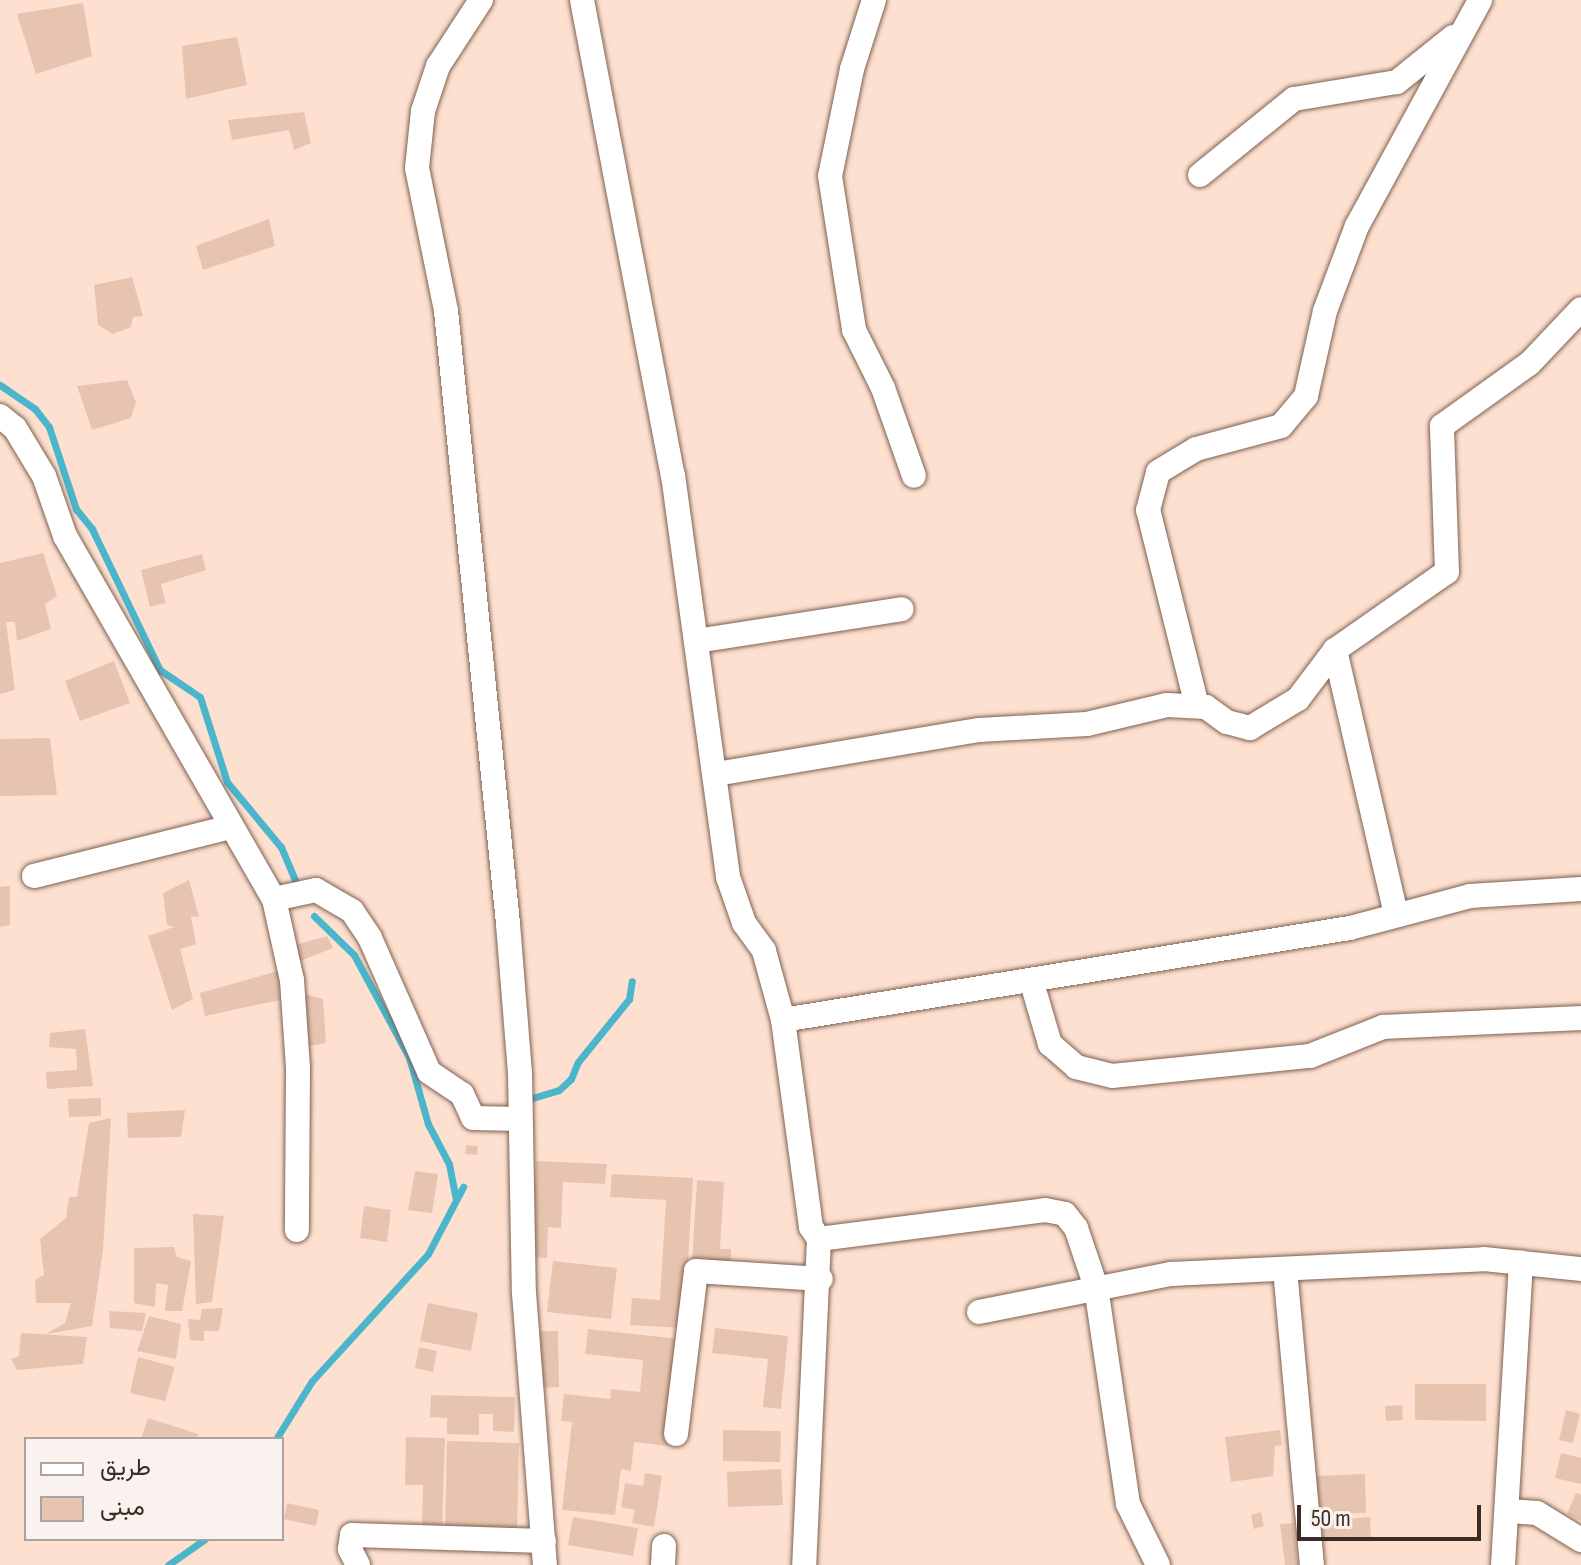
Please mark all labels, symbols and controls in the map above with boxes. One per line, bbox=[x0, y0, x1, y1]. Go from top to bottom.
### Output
legend bbox=[24, 1437, 284, 1541]
text: طريق bbox=[100, 1453, 151, 1482]
scale bar bbox=[1301, 1489, 1485, 1539]
text: مبنى bbox=[100, 1493, 145, 1522]
text: 50 m bbox=[1311, 1504, 1351, 1533]

